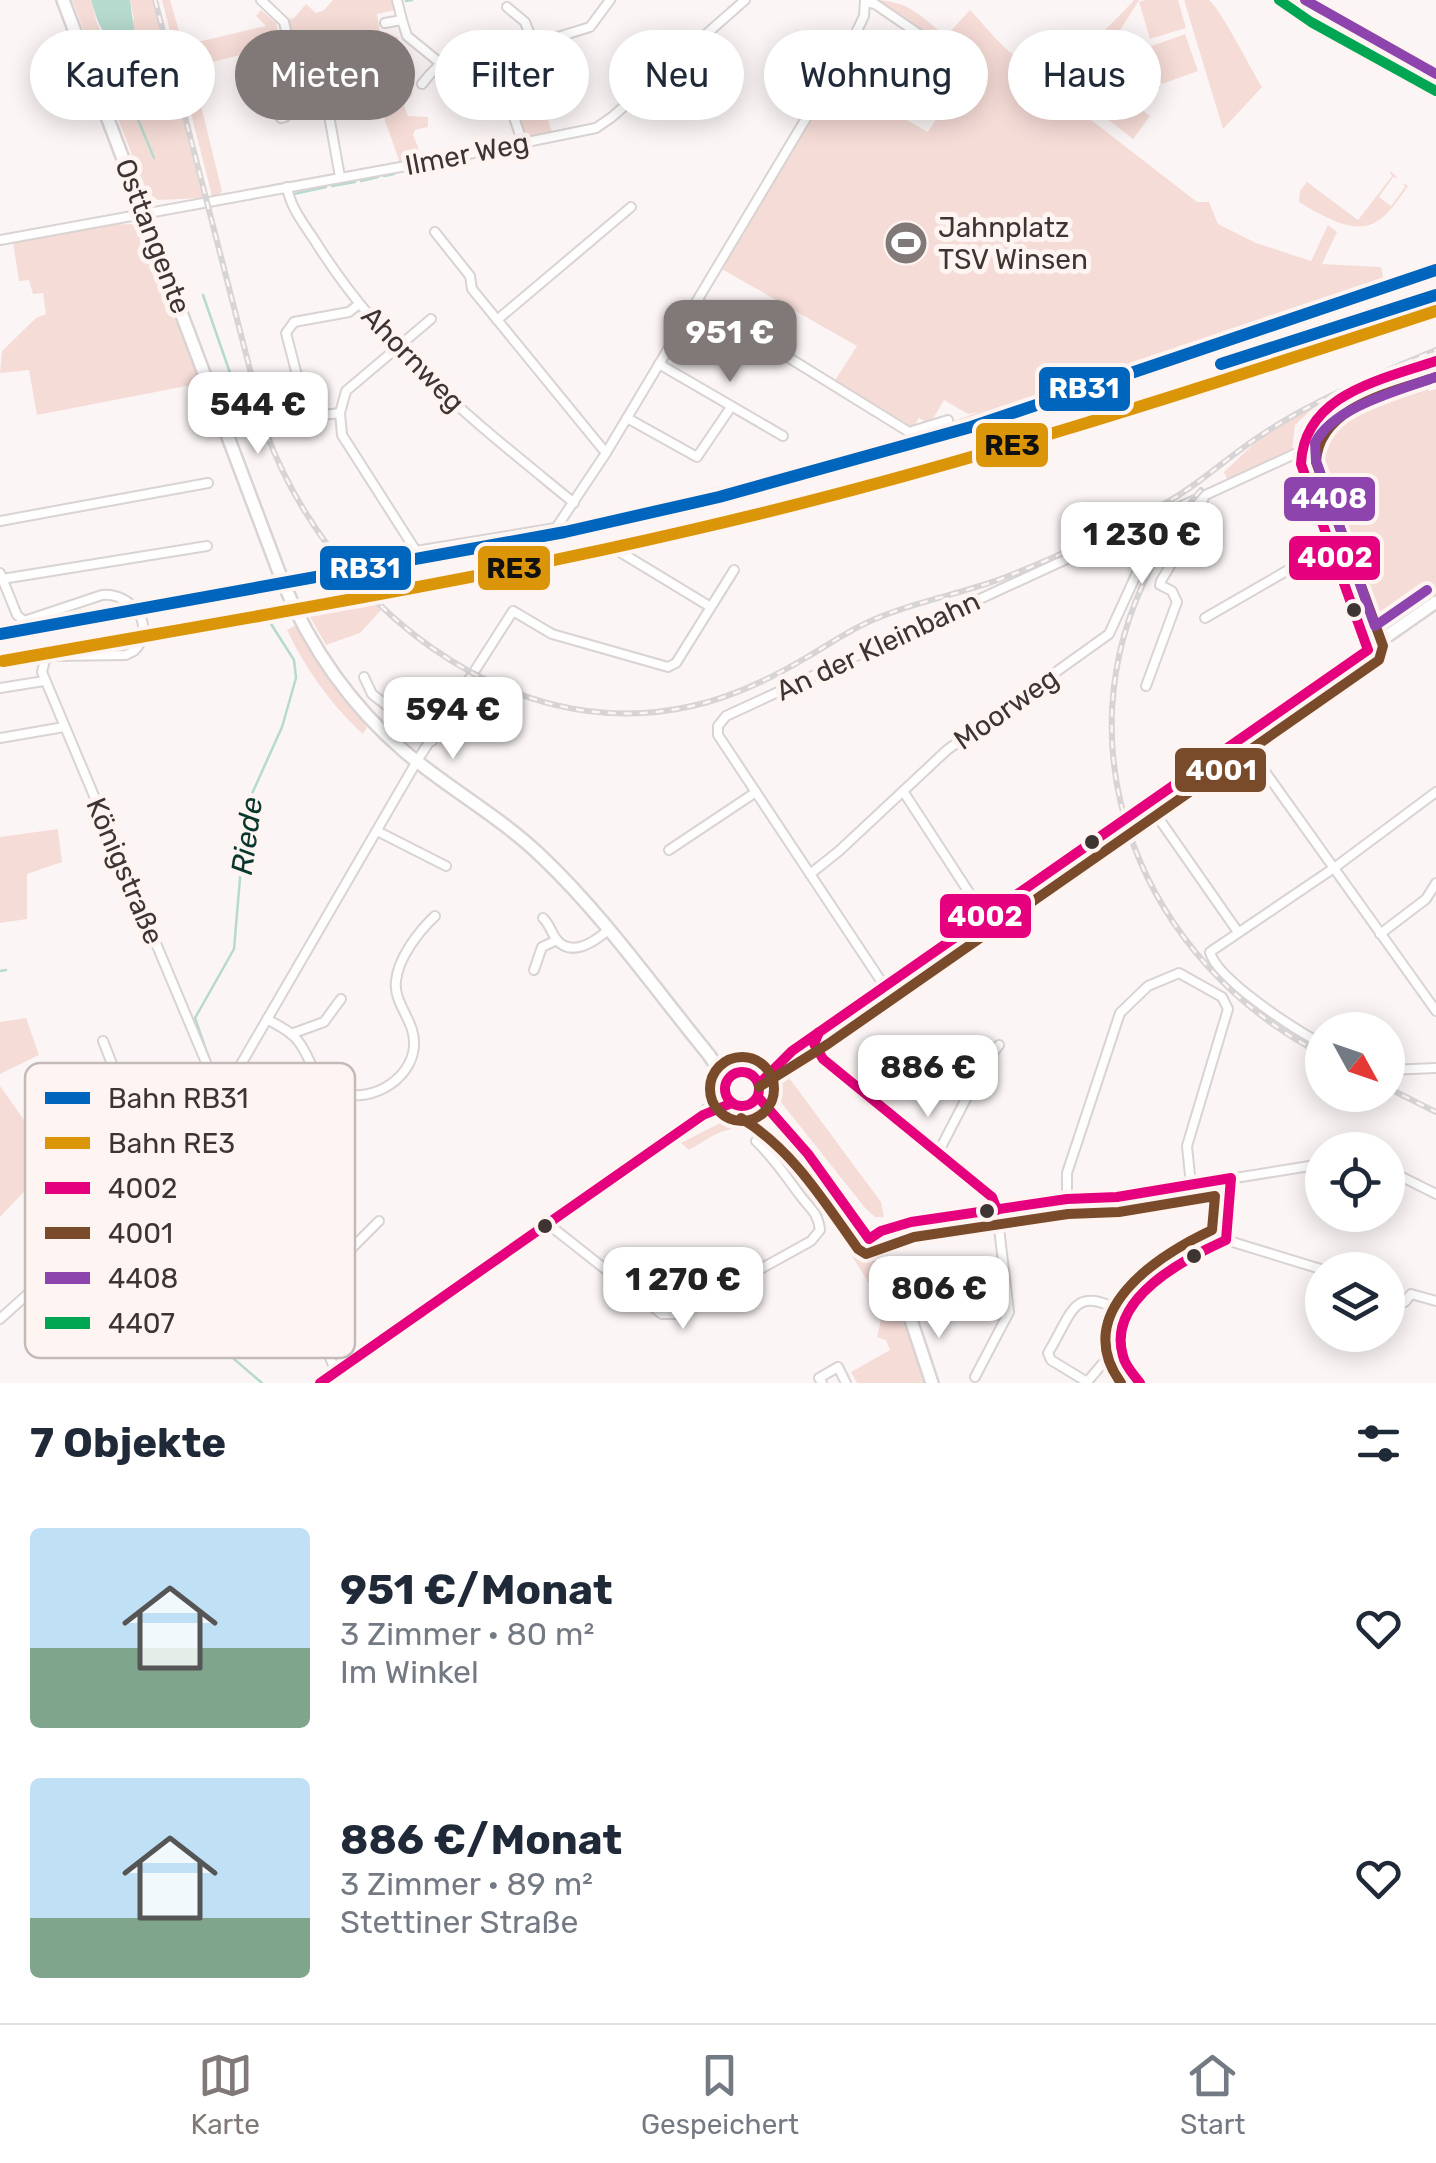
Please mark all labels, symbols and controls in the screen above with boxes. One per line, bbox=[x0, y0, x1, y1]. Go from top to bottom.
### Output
chip: Kaufen bbox=[30, 30, 215, 120]
chip: Mieten bbox=[235, 30, 415, 120]
chip: Filter bbox=[435, 30, 589, 120]
chip: Neu bbox=[609, 30, 744, 120]
chip: Wohnung bbox=[764, 30, 988, 120]
chip: Haus bbox=[1008, 30, 1161, 120]
street label: Ilmer Weg bbox=[402, 126, 532, 182]
street label: Osttangente bbox=[108, 154, 198, 318]
place label: Jahnplatz TSV Winsen bbox=[938, 211, 1088, 276]
sports icon: Jahnplatz TSV Winsen bbox=[883, 220, 929, 266]
street label: Ahornweg bbox=[355, 299, 471, 419]
pin: 951 € bbox=[660, 300, 800, 385]
text: 951 € bbox=[686, 313, 774, 351]
line badge: RB31 bbox=[1037, 365, 1132, 413]
pin: 544 € bbox=[188, 372, 328, 457]
text: RB31 bbox=[1048, 372, 1120, 405]
text: 544 € bbox=[210, 385, 306, 423]
line badge: RE3 bbox=[974, 421, 1050, 469]
text: RE3 bbox=[984, 429, 1040, 462]
line badge: 4408 bbox=[1282, 475, 1377, 523]
text: 4408 bbox=[1291, 482, 1367, 515]
pin: 1 230 € bbox=[1050, 502, 1234, 587]
text: 1 230 € bbox=[1083, 515, 1201, 553]
line badge: 4002 bbox=[1287, 534, 1382, 582]
text: 4002 bbox=[1297, 541, 1373, 574]
line badge: RB31 bbox=[318, 544, 413, 592]
line badge: RE3 bbox=[476, 544, 552, 592]
text: RB31 bbox=[329, 552, 401, 585]
text: RE3 bbox=[486, 552, 542, 585]
street label: An der Kleinbahn bbox=[771, 584, 985, 708]
unlabelled marker bbox=[1344, 600, 1364, 620]
street label: Moorweg bbox=[948, 661, 1064, 757]
pin: 594 € bbox=[383, 677, 523, 762]
text: 594 € bbox=[406, 690, 500, 728]
line badge: 4001 bbox=[1173, 746, 1268, 794]
text: 4001 bbox=[1185, 754, 1257, 787]
street label: Königstraße bbox=[79, 793, 171, 949]
water label: Riede bbox=[224, 795, 270, 877]
unlabelled marker bbox=[1082, 832, 1102, 852]
line badge: 4002 bbox=[938, 892, 1033, 940]
text: 4002 bbox=[947, 900, 1023, 933]
north arrow bbox=[1305, 1012, 1405, 1112]
map controls bbox=[1305, 1012, 1405, 1352]
pin: 886 € bbox=[858, 1035, 998, 1120]
text: 886 € bbox=[880, 1048, 976, 1086]
legend bbox=[25, 1063, 355, 1358]
text: Bahn RB31 bbox=[108, 1082, 248, 1115]
text: Bahn RE3 bbox=[108, 1127, 235, 1160]
button: locate bbox=[1305, 1132, 1405, 1232]
text: 4002 bbox=[108, 1172, 177, 1205]
unlabelled marker bbox=[977, 1201, 997, 1221]
unlabelled marker bbox=[535, 1216, 555, 1236]
text: 4001 bbox=[108, 1217, 173, 1250]
unlabelled marker bbox=[1184, 1246, 1204, 1266]
pin: 1 270 € bbox=[591, 1247, 775, 1332]
button: layers bbox=[1305, 1252, 1405, 1352]
pin: 806 € bbox=[869, 1256, 1009, 1341]
text: 1 270 € bbox=[625, 1260, 741, 1298]
text: 4408 bbox=[108, 1262, 178, 1295]
text: 806 € bbox=[891, 1269, 987, 1307]
text: 4407 bbox=[108, 1307, 175, 1340]
icon: filters bbox=[1351, 1416, 1406, 1471]
text: 7 Objekte bbox=[30, 1418, 226, 1468]
text: 951 €/Monat bbox=[340, 1565, 613, 1615]
icon: home bbox=[110, 1568, 230, 1688]
icon: heart bbox=[1351, 1601, 1406, 1656]
text: 3 Zimmer · 80 m² bbox=[340, 1615, 594, 1653]
text: Im Winkel bbox=[340, 1653, 479, 1691]
text: 886 €/Monat bbox=[340, 1815, 622, 1865]
icon: home bbox=[110, 1818, 230, 1938]
icon: heart bbox=[1351, 1851, 1406, 1906]
text: 3 Zimmer · 89 m² bbox=[340, 1865, 593, 1903]
text: Stettiner Straße bbox=[340, 1903, 578, 1941]
tab: Karte bbox=[191, 2048, 260, 2141]
tab: Gespeichert bbox=[641, 2048, 799, 2141]
tab: Start bbox=[1180, 2048, 1245, 2141]

